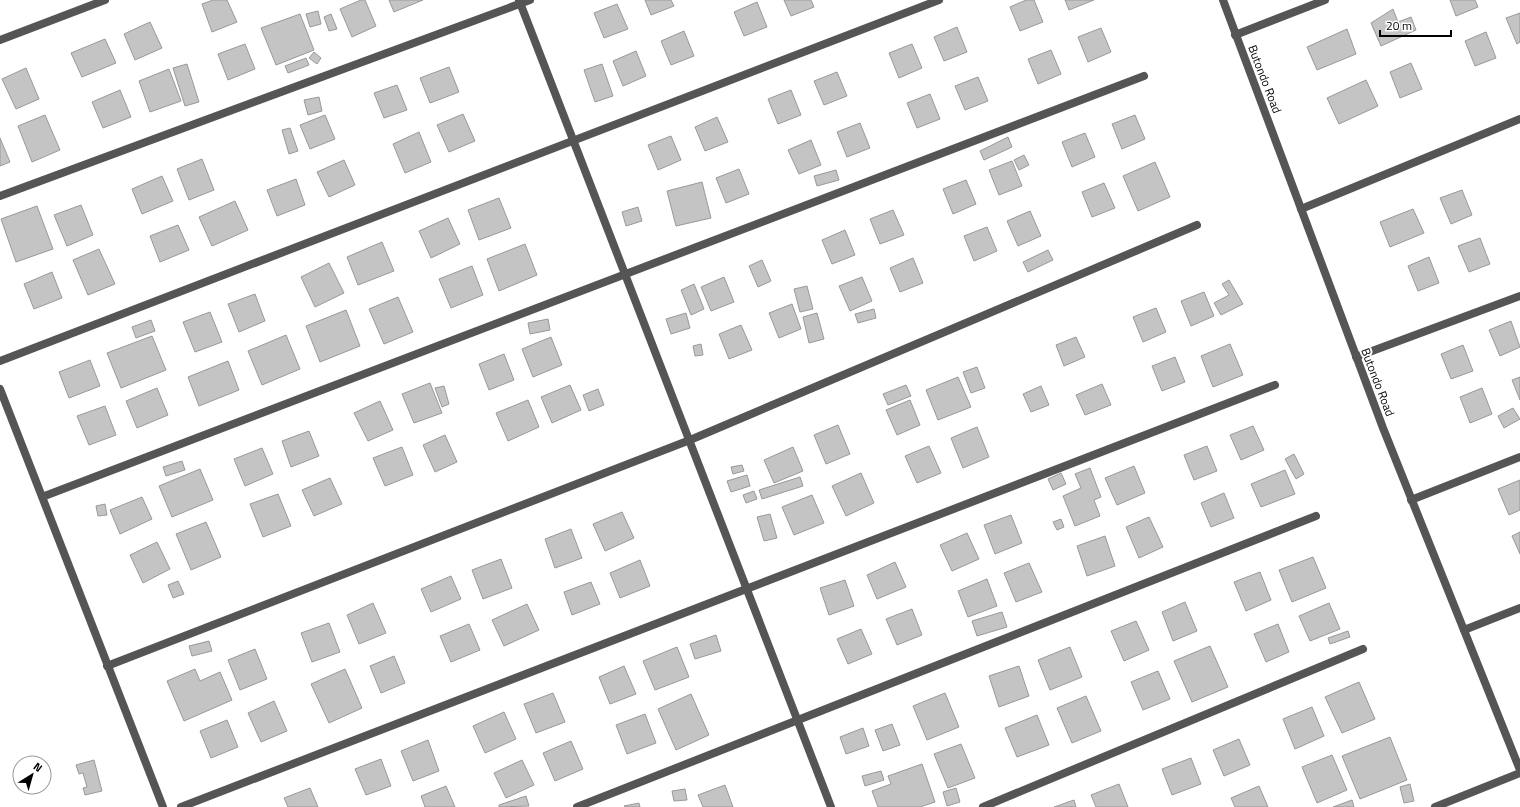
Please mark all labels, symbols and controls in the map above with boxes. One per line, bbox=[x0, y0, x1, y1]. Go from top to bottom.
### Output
scale bar bbox=[1380, 12, 1451, 38]
text: 20 m bbox=[1386, 16, 1412, 35]
street label: Butondo Road bbox=[1243, 42, 1287, 116]
street label: Butondo Road bbox=[1356, 345, 1400, 419]
north arrow bbox=[12, 755, 52, 795]
text: N bbox=[30, 758, 46, 776]

